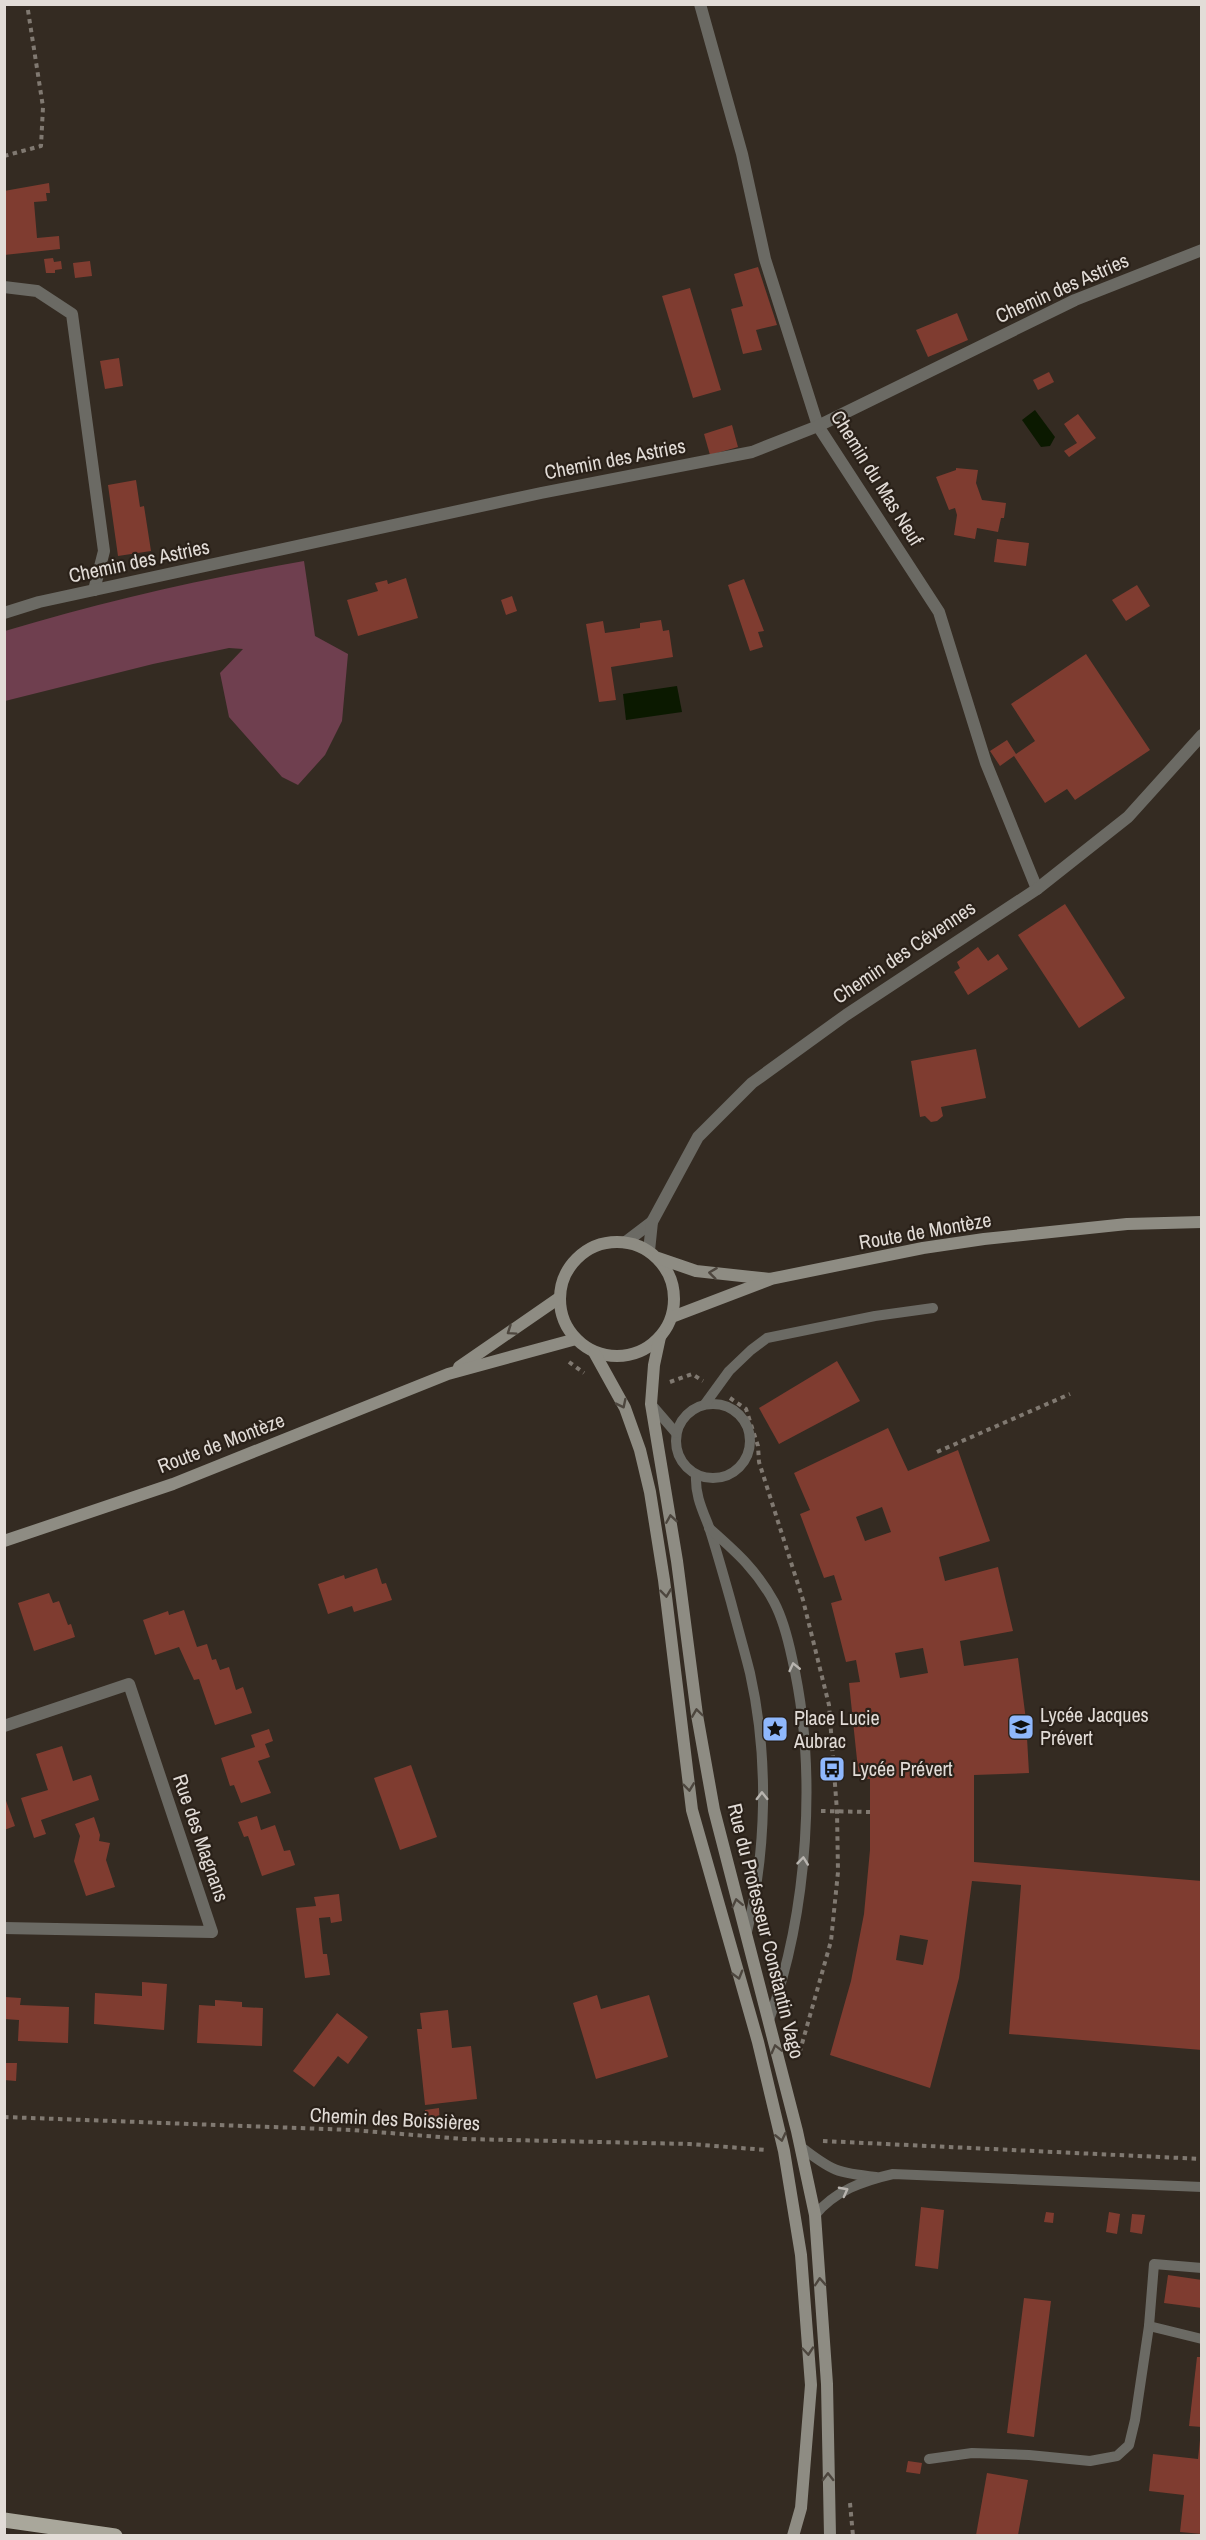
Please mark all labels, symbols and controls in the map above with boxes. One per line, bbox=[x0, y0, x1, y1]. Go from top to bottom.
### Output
street label: Chemin des Astries bbox=[991, 246, 1133, 329]
street label: Chemin du Mas Neuf bbox=[825, 405, 930, 551]
street label: Chemin des Astries bbox=[542, 432, 688, 485]
street label: Chemin des Astries bbox=[66, 532, 212, 589]
street label: Chemin des Cévennes bbox=[827, 894, 980, 1009]
street label: Route de Montèze bbox=[857, 1206, 993, 1255]
one-way arrow bbox=[708, 1267, 718, 1280]
one-way arrow bbox=[507, 1324, 518, 1335]
one-way arrow bbox=[614, 1397, 626, 1408]
street label: Route de Montèze bbox=[153, 1406, 288, 1479]
one-way arrow bbox=[665, 1515, 677, 1524]
one-way arrow bbox=[659, 1588, 671, 1598]
one-way arrow bbox=[789, 1662, 802, 1672]
place label: Lycée Jacques Prévert bbox=[1040, 1701, 1149, 1751]
place label: Place Lucie Aubrac bbox=[793, 1704, 880, 1754]
one-way arrow bbox=[691, 1708, 703, 1717]
school or university icon: Lycée Jacques Prévert bbox=[1006, 1712, 1036, 1742]
place icon: Place Lucie Aubrac bbox=[760, 1714, 790, 1744]
bus stop icon: Lycée Prévert bbox=[817, 1754, 847, 1784]
place label: Lycée Prévert bbox=[852, 1755, 953, 1782]
street label: Rue des Magnans bbox=[167, 1771, 236, 1905]
one-way arrow bbox=[682, 1782, 695, 1791]
one-way arrow bbox=[755, 1791, 768, 1800]
street label: Rue du Professeur Constantin Vago bbox=[722, 1800, 811, 2061]
one-way arrow bbox=[796, 1857, 809, 1866]
one-way arrow bbox=[732, 1898, 745, 1908]
one-way arrow bbox=[731, 1969, 743, 1980]
one-way arrow bbox=[771, 2044, 784, 2054]
street label: Chemin des Boissières bbox=[309, 2101, 481, 2136]
one-way arrow bbox=[774, 2132, 787, 2142]
one-way arrow bbox=[837, 2187, 848, 2198]
one-way arrow bbox=[814, 2278, 827, 2287]
one-way arrow bbox=[802, 2346, 815, 2355]
one-way arrow bbox=[822, 2473, 835, 2482]

